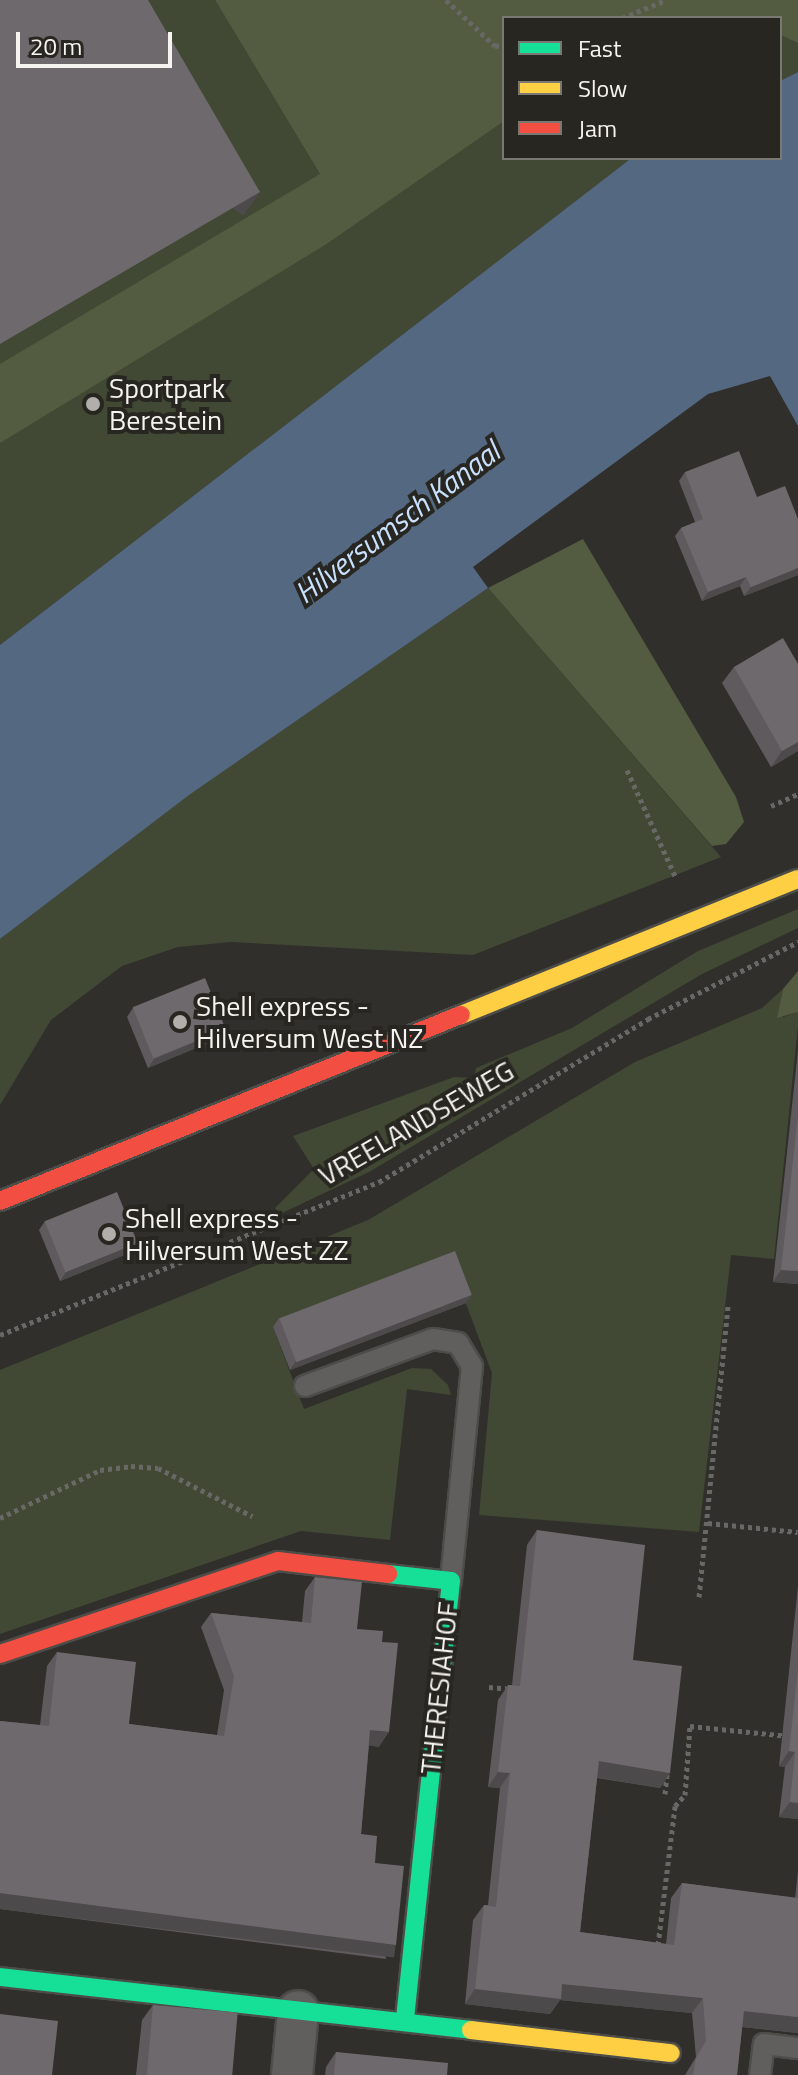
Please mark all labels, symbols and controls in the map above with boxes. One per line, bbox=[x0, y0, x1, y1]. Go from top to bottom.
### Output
scale bar bbox=[20, 16, 176, 66]
legend bbox=[502, 16, 782, 160]
text: 20 m bbox=[30, 28, 82, 64]
text: Fast bbox=[578, 30, 621, 66]
text: Slow bbox=[578, 70, 627, 106]
text: Jam bbox=[578, 110, 617, 146]
place label: Sportpark Berestein bbox=[109, 371, 225, 437]
marker: Sportpark Berestein bbox=[84, 395, 102, 413]
water label: Hilversumsch Kanaal bbox=[288, 433, 506, 611]
place label: Shell express - Hilversum West NZ bbox=[196, 989, 423, 1055]
marker: Shell express - Hilversum West NZ bbox=[171, 1013, 189, 1031]
street label: VREELANDSEWEG bbox=[313, 1054, 519, 1192]
place label: Shell express - Hilversum West ZZ bbox=[125, 1201, 348, 1267]
marker: Shell express - Hilversum West ZZ bbox=[100, 1225, 118, 1243]
street label: THERESIAHOF bbox=[413, 1600, 465, 1776]

